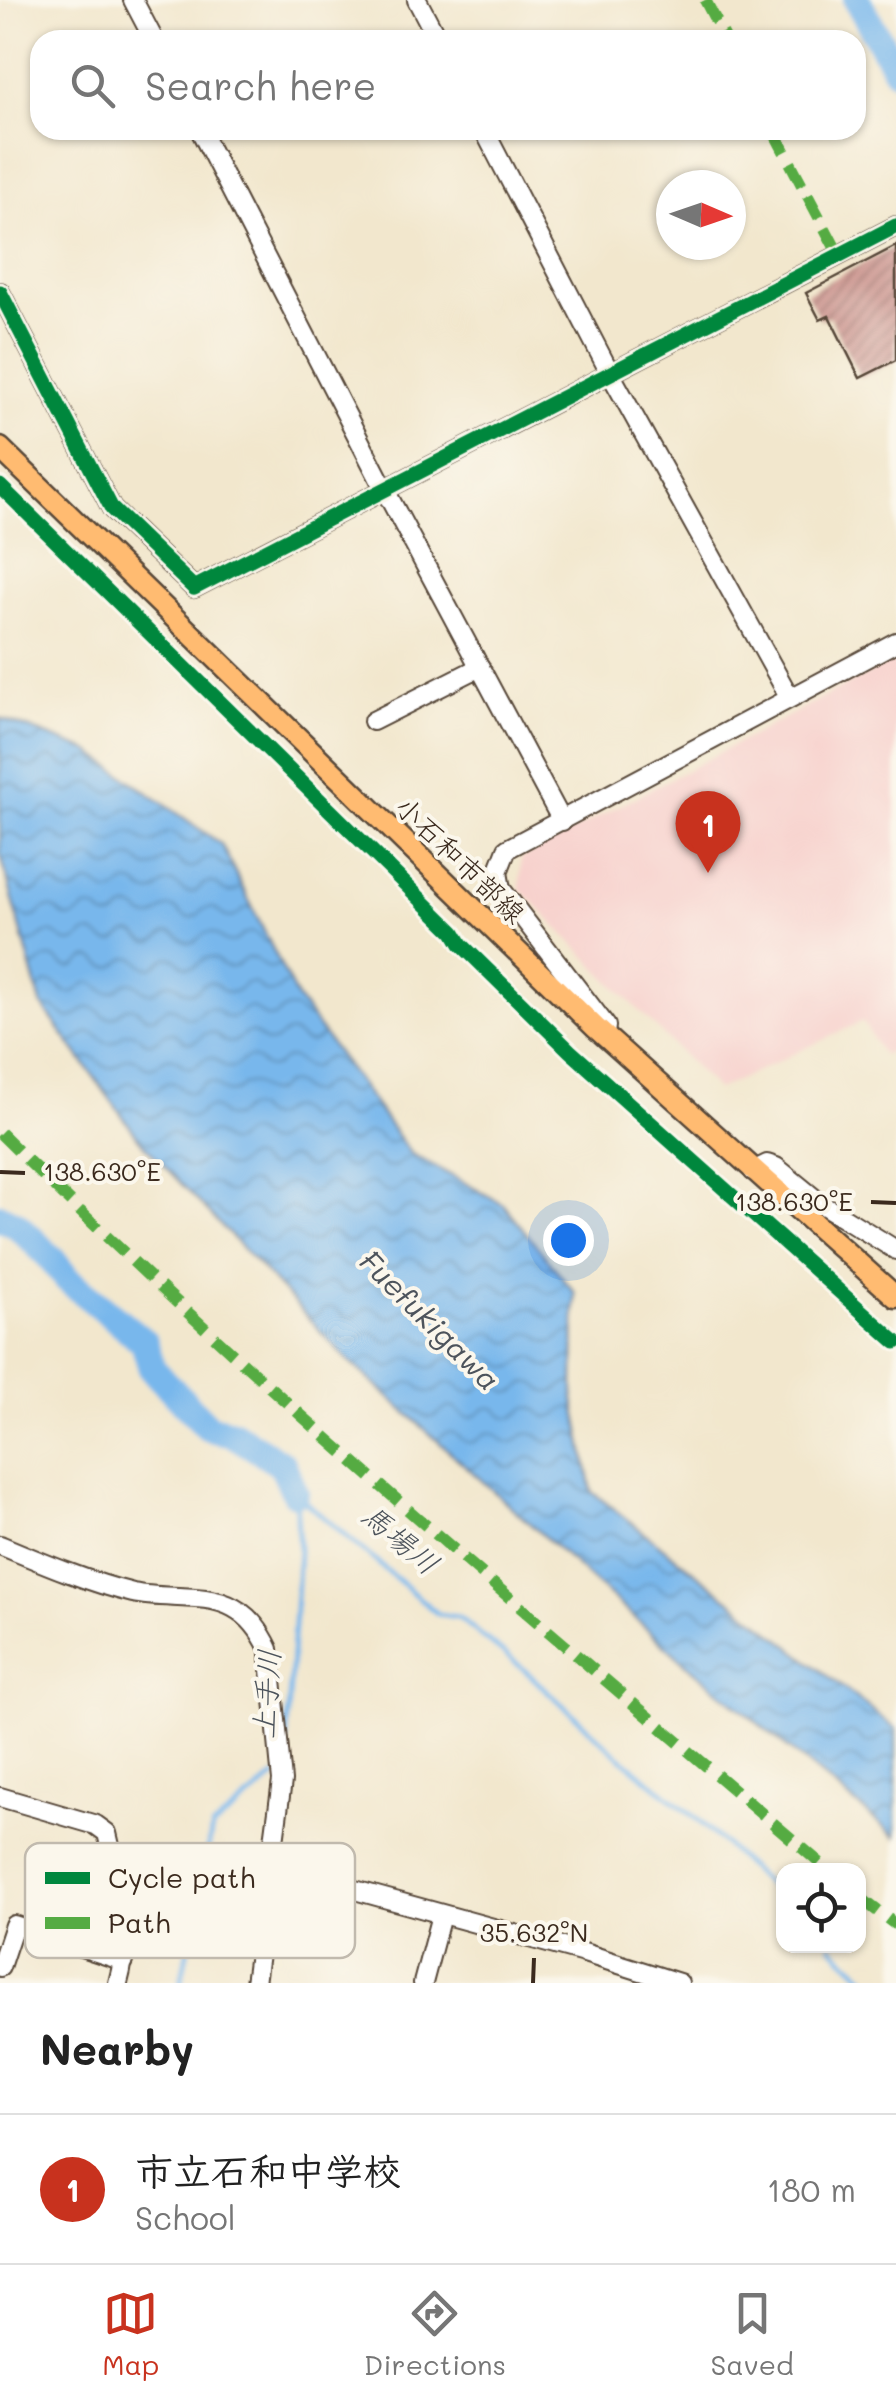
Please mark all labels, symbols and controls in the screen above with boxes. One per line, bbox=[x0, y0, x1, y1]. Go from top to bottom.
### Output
search box bbox=[30, 30, 866, 140]
icon: search bbox=[65, 58, 120, 113]
text: Search here bbox=[145, 60, 376, 110]
north arrow bbox=[656, 170, 746, 260]
street label: 小石和市部線 bbox=[388, 788, 534, 931]
pin: 1 bbox=[676, 790, 740, 873]
text: 138.630°E bbox=[43, 1155, 161, 1187]
text: 138.630°E bbox=[735, 1185, 853, 1217]
your location bbox=[543, 1215, 594, 1266]
water label: Fuefukigawa bbox=[352, 1241, 509, 1398]
water label: 馬場川 bbox=[354, 1494, 449, 1583]
water label: 上手川 bbox=[242, 1648, 288, 1740]
legend bbox=[25, 1843, 355, 1958]
text: Cycle path bbox=[108, 1859, 255, 1895]
map controls bbox=[776, 1863, 866, 1953]
button: locate bbox=[776, 1863, 866, 1953]
text: Path bbox=[108, 1904, 171, 1940]
text: 35.632°N bbox=[480, 1916, 588, 1948]
text: Nearby bbox=[40, 2021, 194, 2076]
text: 市立石和中学校 bbox=[135, 2145, 401, 2195]
text: 1 bbox=[65, 2168, 80, 2210]
text: 180 m bbox=[767, 2168, 856, 2210]
text: School bbox=[135, 2196, 236, 2238]
tab: Map bbox=[102, 2286, 159, 2382]
tab: Directions bbox=[364, 2286, 506, 2382]
tab: Saved bbox=[711, 2286, 794, 2382]

